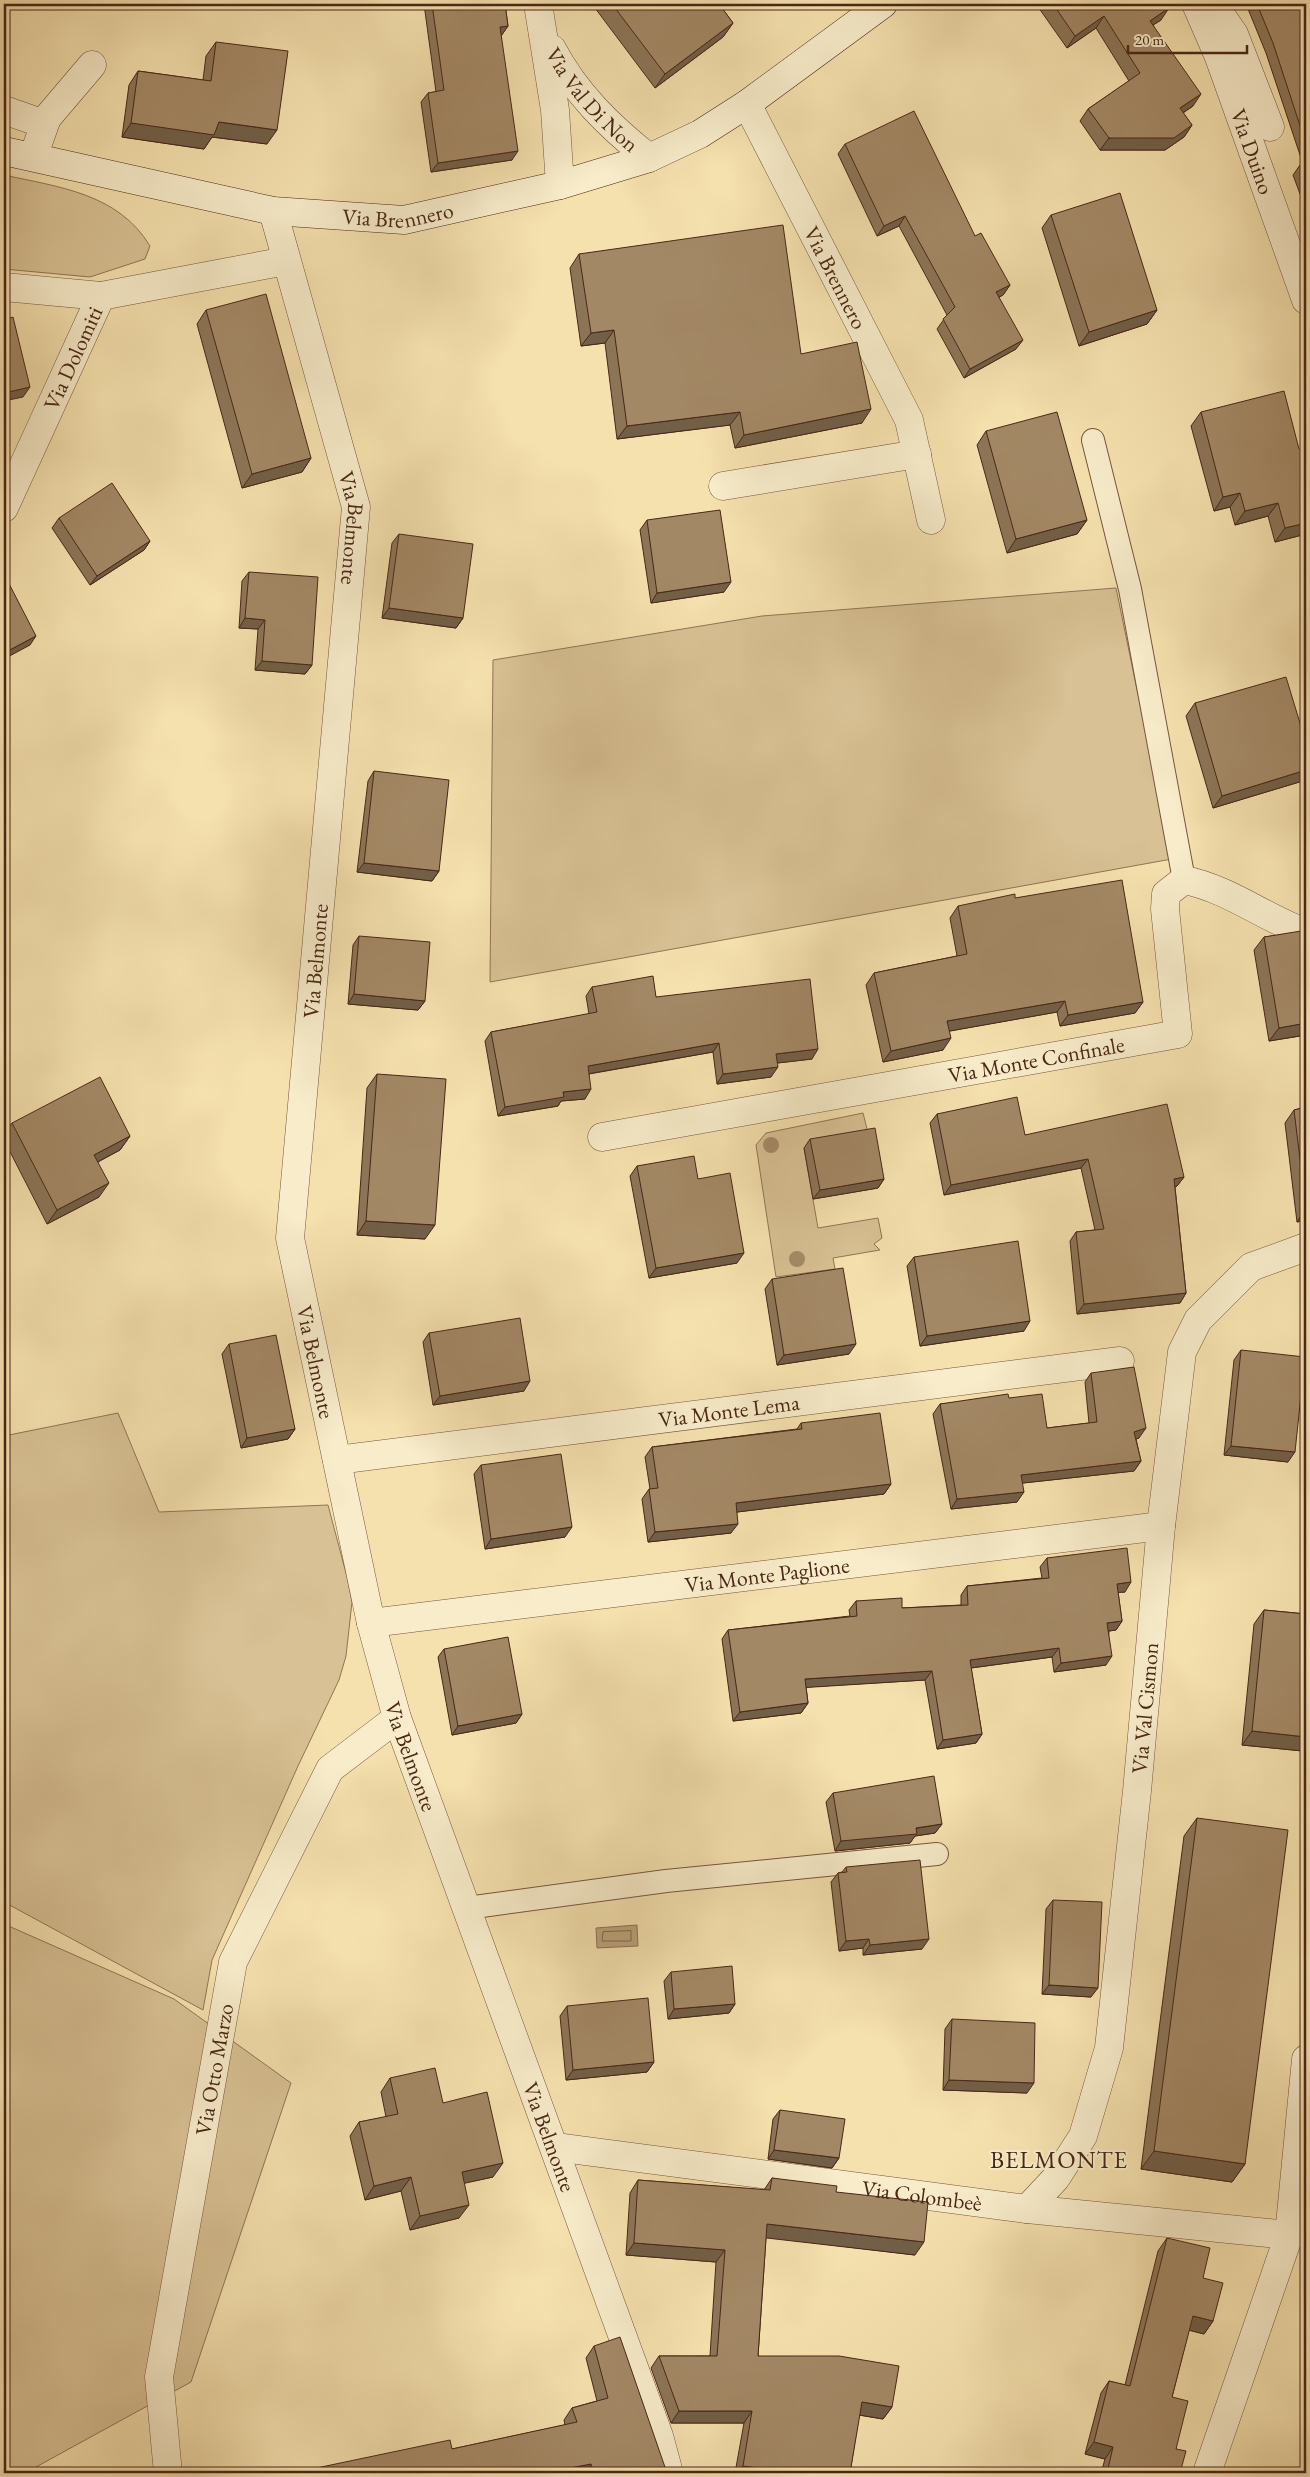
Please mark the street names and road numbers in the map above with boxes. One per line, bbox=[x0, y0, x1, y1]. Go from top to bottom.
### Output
street label: Via Val Di Non bbox=[539, 42, 645, 159]
street label: Via Duino bbox=[1224, 105, 1281, 198]
street label: Via Brennero bbox=[341, 195, 456, 235]
street label: Via Brennero bbox=[797, 221, 874, 334]
street label: Via Dolomiti bbox=[37, 302, 109, 415]
street label: Via Belmonte bbox=[332, 468, 370, 586]
street label: Via Belmonte bbox=[296, 902, 335, 1019]
street label: Via Monte Confinale bbox=[946, 1030, 1127, 1090]
street label: Via Belmonte bbox=[290, 1303, 342, 1422]
street label: Via Monte Lema bbox=[657, 1388, 801, 1434]
street label: Via Monte Paglione bbox=[683, 1550, 852, 1599]
street label: Via Val Cismon bbox=[1125, 1641, 1165, 1775]
street label: Via Belmonte bbox=[378, 1698, 444, 1816]
street label: Via Otto Marzo bbox=[188, 2001, 240, 2138]
street label: Via Belmonte bbox=[516, 2078, 583, 2196]
street label: Via Colombeè bbox=[860, 2173, 984, 2218]

